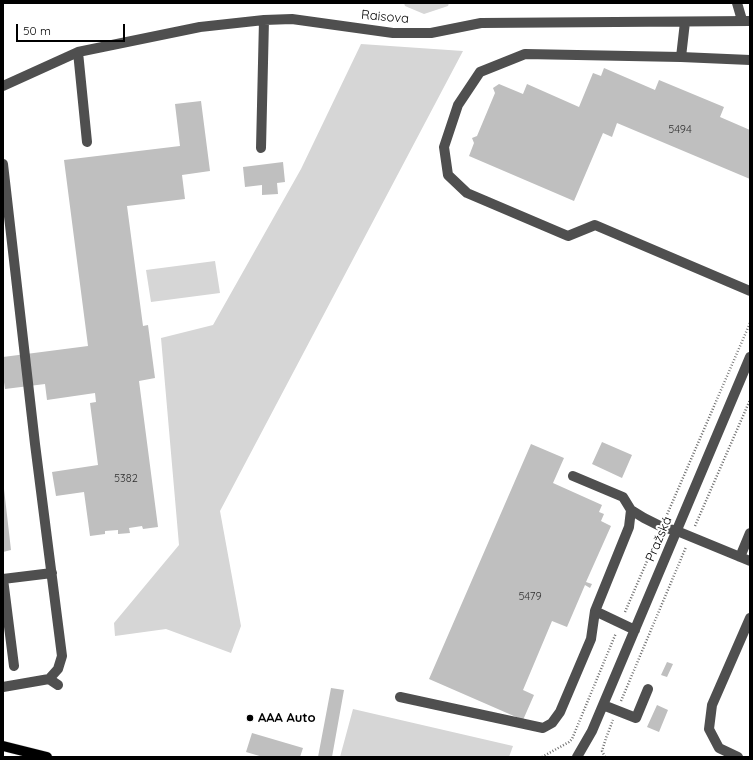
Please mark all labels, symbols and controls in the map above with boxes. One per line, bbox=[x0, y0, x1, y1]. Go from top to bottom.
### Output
street label: Raisova bbox=[360, 7, 410, 27]
scale bar bbox=[18, 16, 127, 42]
text: 50 m bbox=[23, 23, 51, 38]
house number: 5494 bbox=[668, 123, 692, 137]
house number: 5382 bbox=[114, 472, 138, 486]
street label: Pražská bbox=[643, 514, 675, 564]
house number: 5479 bbox=[518, 590, 542, 604]
place label: AAA Auto bbox=[258, 710, 316, 726]
marker: AAA Auto bbox=[245, 713, 255, 723]

